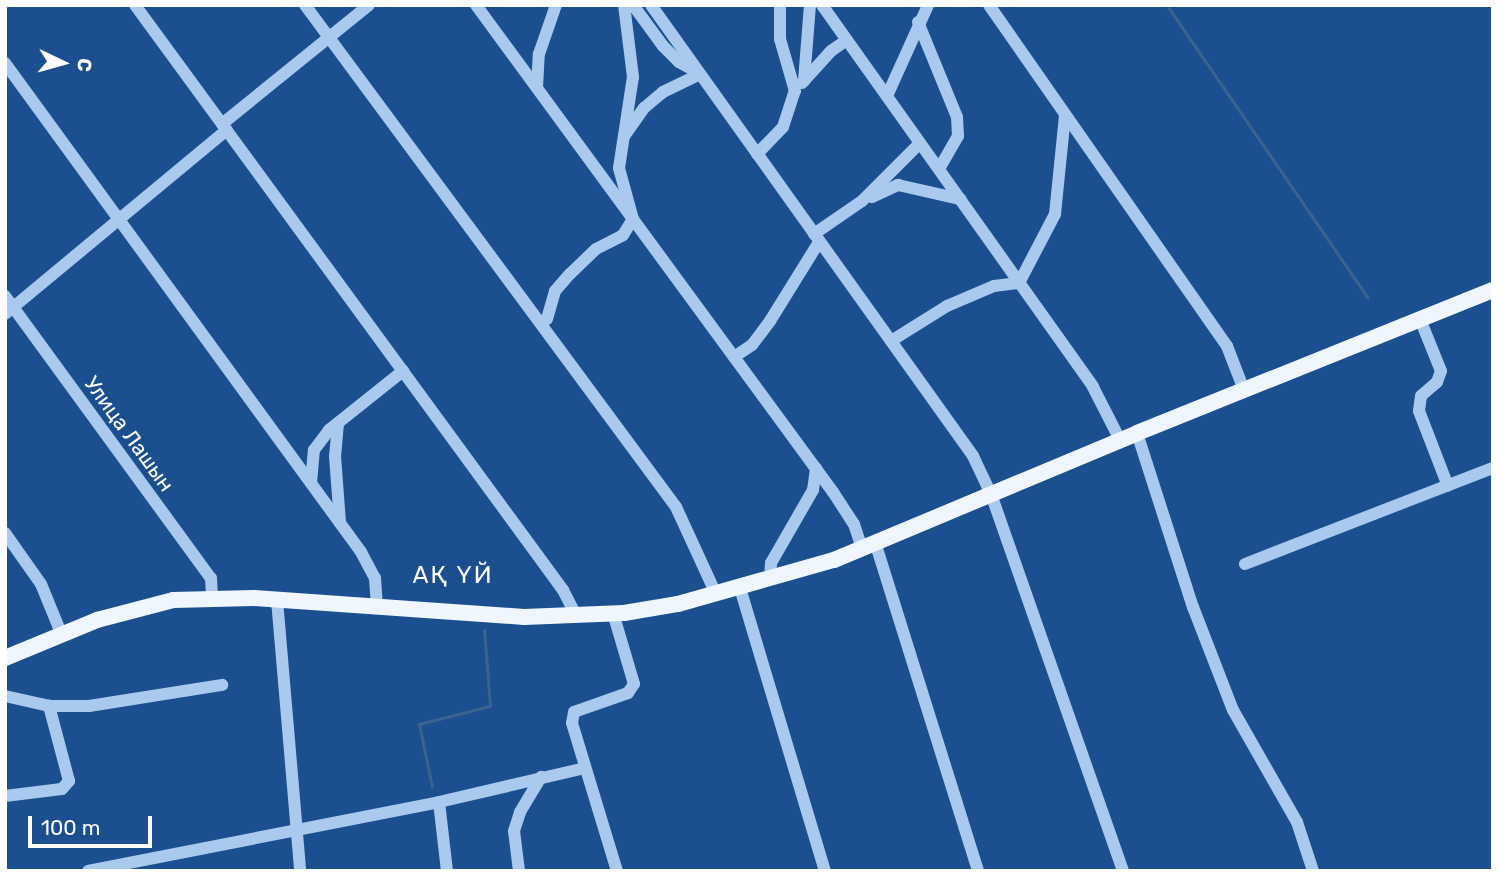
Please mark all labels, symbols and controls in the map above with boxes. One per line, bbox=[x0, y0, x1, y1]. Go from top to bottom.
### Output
north arrow bbox=[28, 28, 98, 98]
text: С bbox=[72, 57, 96, 73]
street label: Улица Лашын bbox=[79, 372, 179, 496]
district label: АҚ ҮЙ bbox=[413, 562, 493, 590]
scale bar bbox=[32, 802, 156, 846]
text: 100 m bbox=[41, 815, 100, 840]

